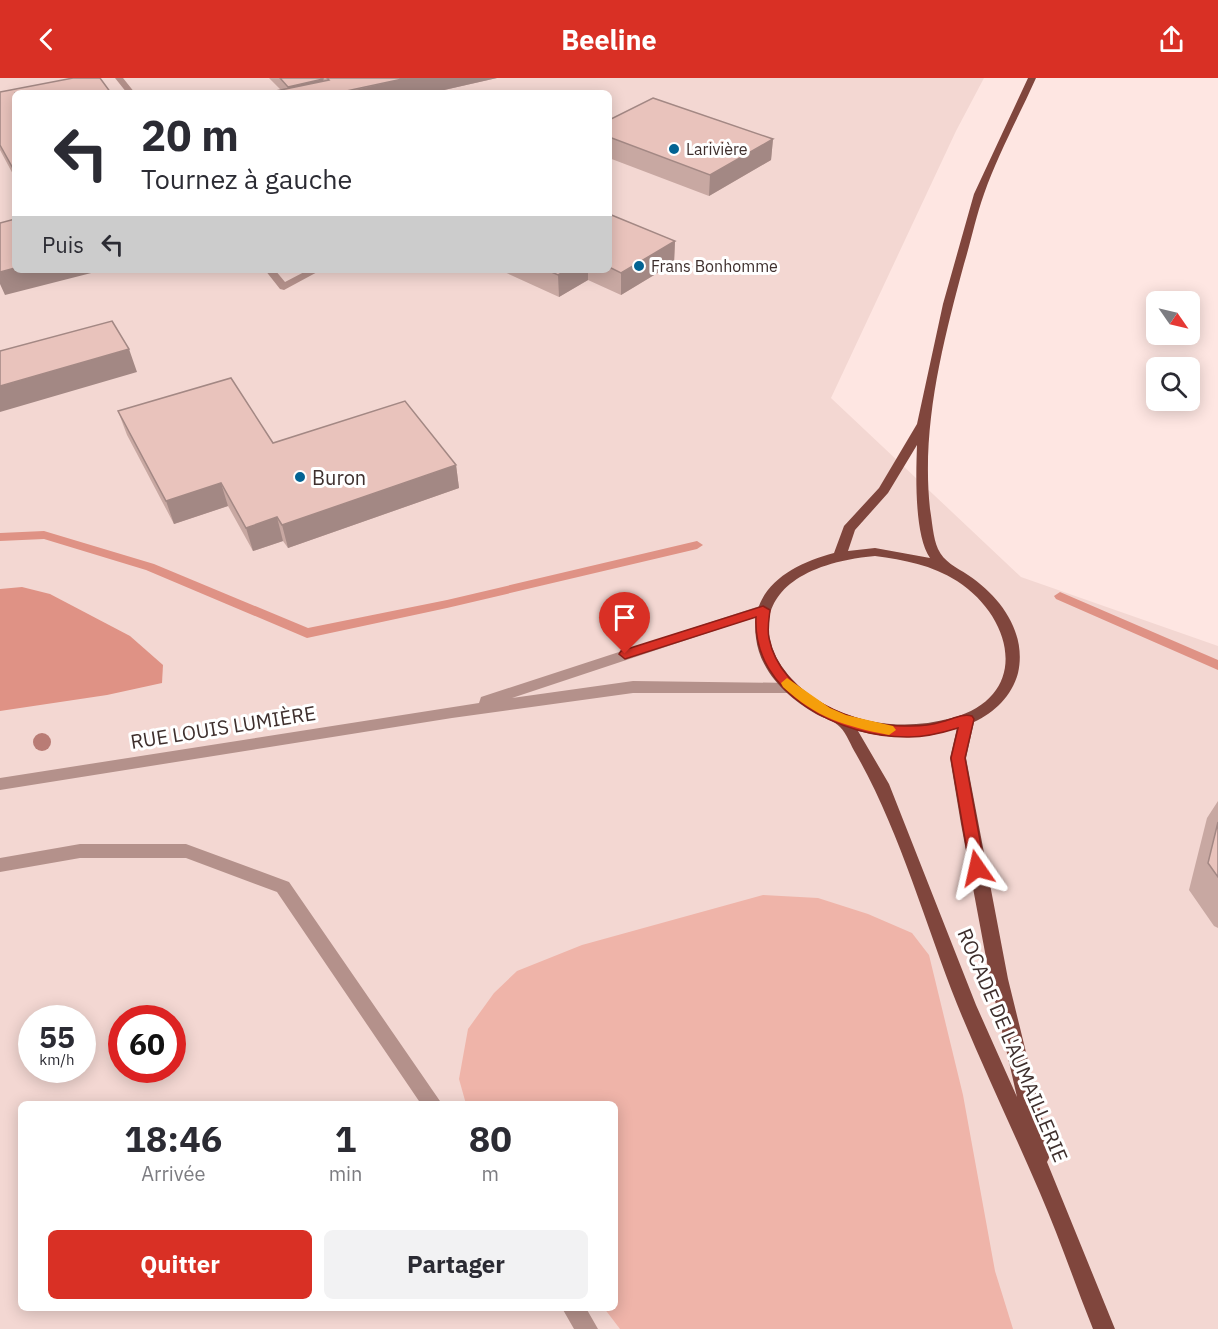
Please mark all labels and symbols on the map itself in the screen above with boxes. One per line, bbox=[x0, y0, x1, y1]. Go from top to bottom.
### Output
place label: Larivière bbox=[686, 139, 748, 159]
marker: Larivière bbox=[667, 142, 681, 156]
place label: Frans Bonhomme bbox=[651, 256, 778, 276]
marker: Frans Bonhomme bbox=[632, 259, 646, 273]
north arrow bbox=[1146, 291, 1200, 345]
place label: Buron bbox=[312, 464, 366, 491]
marker: Buron bbox=[293, 470, 307, 484]
pin bbox=[599, 592, 650, 654]
street label: RUE LOUIS LUMIÈRE bbox=[128, 699, 318, 755]
position arrow bbox=[945, 836, 1009, 900]
street label: ROCADE DE L'AUMAILLERIE bbox=[951, 924, 1075, 1166]
speed limit sign: 60 bbox=[108, 1005, 186, 1083]

